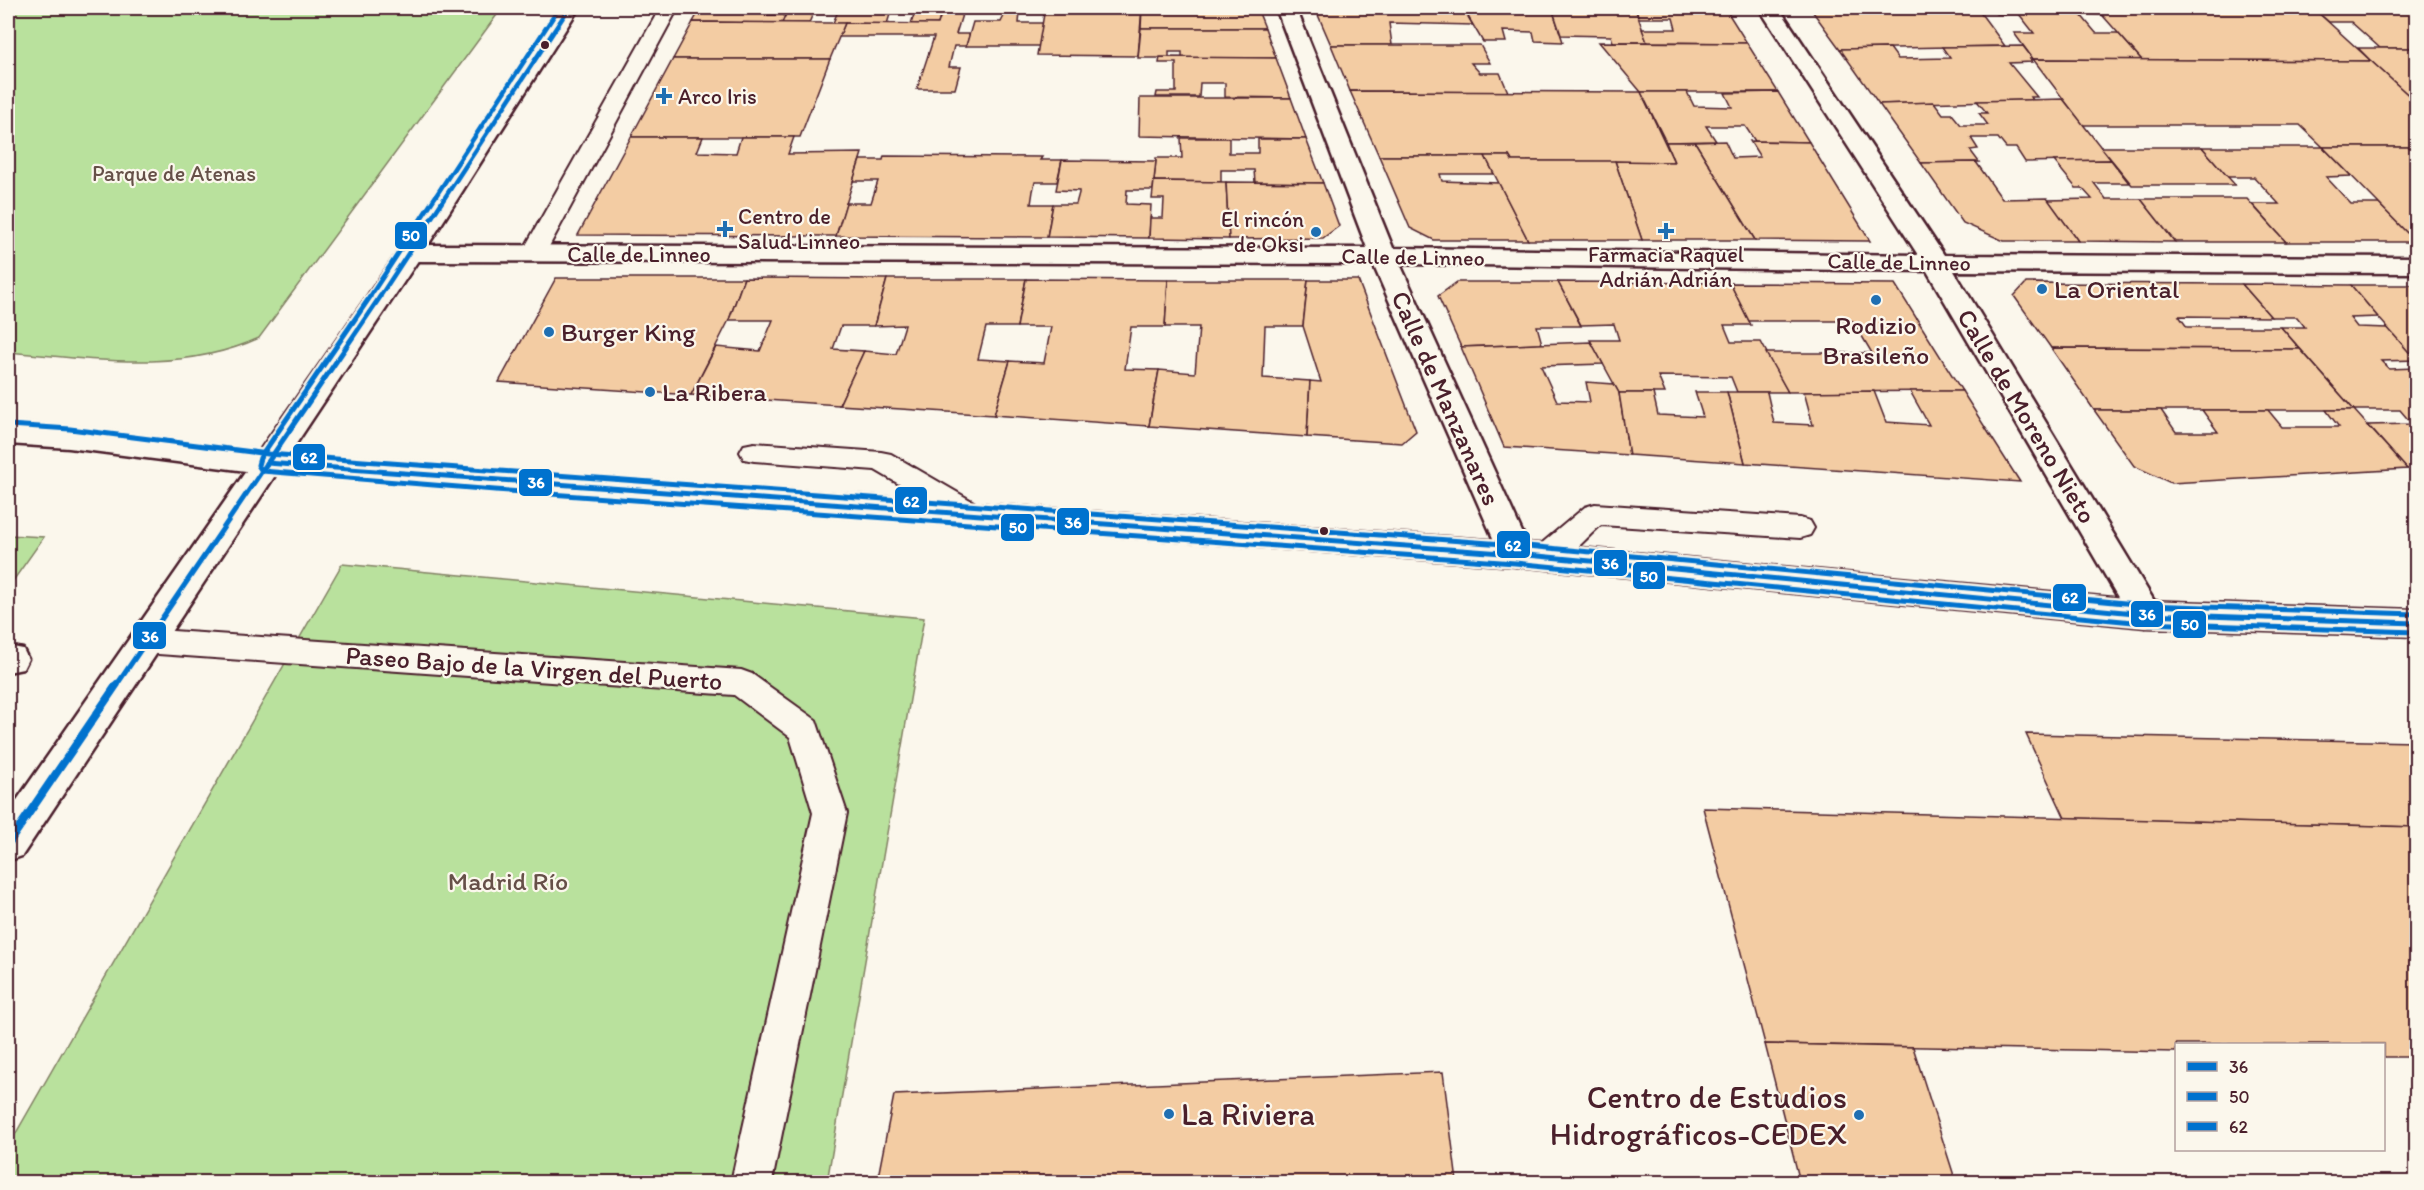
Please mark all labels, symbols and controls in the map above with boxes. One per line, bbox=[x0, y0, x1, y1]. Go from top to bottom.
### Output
unlabelled marker bbox=[539, 39, 551, 51]
place label: Arco Iris bbox=[678, 83, 757, 110]
marker: Arco Iris bbox=[655, 87, 673, 105]
park label: Parque de Atenas bbox=[92, 160, 256, 187]
place label: Centro de Salud Linneo bbox=[738, 203, 860, 255]
place label: El rincón de Oksi bbox=[1221, 206, 1304, 258]
marker: Centro de Salud Linneo bbox=[716, 220, 734, 238]
line badge: 50 bbox=[394, 221, 428, 250]
marker: Farmacia Raquel Adrián Adrián bbox=[1659, 224, 1673, 238]
marker: El rincón de Oksi bbox=[1309, 225, 1323, 239]
text: 50 bbox=[402, 226, 420, 245]
street label: Calle de Linneo bbox=[567, 241, 711, 268]
place label: Farmacia Raquel Adrián Adrián bbox=[1588, 241, 1744, 293]
street label: Calle de Linneo bbox=[1341, 242, 1485, 272]
street label: Calle de Linneo bbox=[1827, 247, 1971, 277]
place label: La Oriental bbox=[2054, 273, 2179, 305]
marker: La Oriental bbox=[2035, 282, 2049, 296]
street label: Calle de Manzanares bbox=[1384, 286, 1508, 510]
marker: Rodizio Brasileño bbox=[1869, 293, 1883, 307]
street label: Calle de Moreno Nieto bbox=[1950, 303, 2104, 529]
place label: Rodizio Brasileño bbox=[1823, 309, 1929, 371]
place label: Burger King bbox=[561, 316, 696, 348]
marker: Burger King bbox=[542, 325, 556, 339]
place label: La Ribera bbox=[662, 376, 767, 408]
marker: La Ribera bbox=[643, 385, 657, 399]
line badge: 62 bbox=[292, 443, 326, 471]
text: 62 bbox=[301, 448, 318, 467]
line badge: 36 bbox=[518, 468, 553, 497]
text: 36 bbox=[527, 473, 545, 492]
line badge: 62 bbox=[894, 486, 928, 515]
text: 62 bbox=[903, 492, 920, 511]
line badge: 36 bbox=[1056, 507, 1090, 536]
line badge: 50 bbox=[1000, 513, 1035, 542]
text: 36 bbox=[1064, 513, 1082, 532]
text: 50 bbox=[1009, 518, 1027, 537]
unlabelled marker bbox=[1318, 525, 1330, 537]
line badge: 62 bbox=[1496, 530, 1531, 559]
text: 62 bbox=[1505, 536, 1522, 555]
line badge: 36 bbox=[1593, 549, 1628, 577]
text: 36 bbox=[1601, 554, 1619, 573]
line badge: 50 bbox=[1632, 561, 1666, 590]
text: 50 bbox=[1640, 567, 1658, 586]
line badge: 62 bbox=[2052, 583, 2087, 612]
text: 62 bbox=[2062, 588, 2079, 607]
line badge: 36 bbox=[2130, 600, 2164, 628]
text: 36 bbox=[2138, 605, 2156, 624]
line badge: 50 bbox=[2172, 610, 2207, 639]
text: 50 bbox=[2181, 615, 2199, 634]
line badge: 36 bbox=[132, 621, 167, 650]
text: 36 bbox=[141, 627, 159, 646]
street label: Paseo Bajo de la Virgen del Puerto bbox=[344, 639, 724, 697]
park label: Madrid Río bbox=[448, 865, 568, 897]
legend bbox=[2175, 1043, 2385, 1151]
text: 36 bbox=[2229, 1056, 2248, 1078]
place label: Centro de Estudios Hidrográficos-CEDEX bbox=[1550, 1078, 1847, 1153]
text: 50 bbox=[2229, 1086, 2250, 1108]
place label: La Riviera bbox=[1181, 1095, 1315, 1133]
marker: La Riviera bbox=[1162, 1107, 1176, 1121]
marker: Centro de Estudios Hidrográficos-CEDEX bbox=[1852, 1108, 1866, 1122]
text: 62 bbox=[2229, 1116, 2249, 1138]

